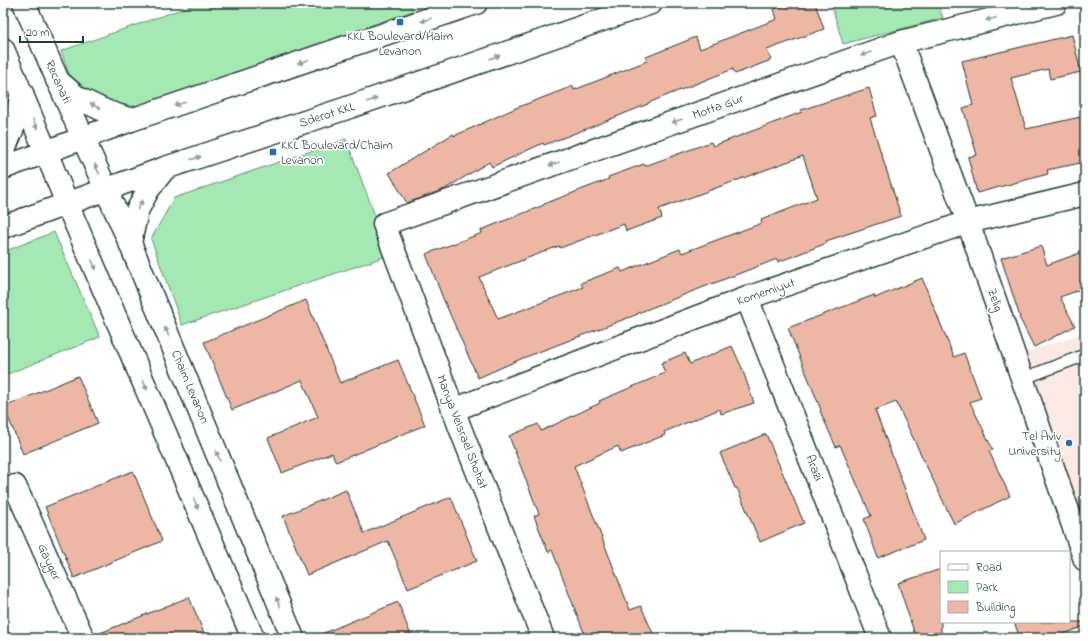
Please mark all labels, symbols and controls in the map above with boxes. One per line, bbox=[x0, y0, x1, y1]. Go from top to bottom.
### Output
marker: KKL Boulevard/Haim Levanon bbox=[395, 17, 405, 27]
one-way arrow bbox=[420, 17, 432, 23]
one-way arrow bbox=[985, 17, 997, 23]
scale bar bbox=[20, 18, 83, 44]
text: 20 m bbox=[26, 24, 49, 42]
place label: KKL Boulevard/Haim Levanon bbox=[347, 27, 453, 61]
one-way arrow bbox=[859, 52, 871, 58]
one-way arrow bbox=[489, 54, 501, 60]
street label: Recanati bbox=[40, 57, 76, 107]
one-way arrow bbox=[297, 59, 309, 65]
street label: Motta Gur bbox=[690, 89, 747, 125]
one-way arrow bbox=[367, 96, 379, 102]
street label: Sderot KKL bbox=[297, 97, 357, 133]
one-way arrow bbox=[174, 101, 186, 107]
one-way arrow bbox=[89, 103, 101, 109]
one-way arrow bbox=[32, 118, 38, 130]
one-way arrow bbox=[671, 118, 683, 124]
place label: KKL Boulevard/Chaim Levanon bbox=[281, 136, 393, 170]
marker: KKL Boulevard/Chaim Levanon bbox=[268, 147, 278, 157]
one-way arrow bbox=[190, 155, 202, 161]
one-way arrow bbox=[548, 161, 560, 167]
one-way arrow bbox=[94, 163, 100, 175]
one-way arrow bbox=[137, 200, 143, 211]
one-way arrow bbox=[91, 259, 97, 270]
street label: Komemiyut bbox=[734, 273, 799, 312]
street label: Zelig bbox=[981, 286, 1008, 315]
one-way arrow bbox=[163, 326, 169, 338]
street label: Chaim Levanon bbox=[166, 347, 214, 427]
street label: Manya VeIsrael Shohat bbox=[430, 372, 493, 493]
one-way arrow bbox=[142, 379, 148, 390]
place label: Tel Aviv University bbox=[1008, 427, 1062, 462]
marker: Tel Aviv University bbox=[1064, 438, 1074, 448]
one-way arrow bbox=[215, 450, 221, 461]
street label: Arazi bbox=[800, 452, 828, 484]
one-way arrow bbox=[193, 499, 199, 511]
street label: Gayger bbox=[32, 541, 66, 585]
legend bbox=[940, 551, 1070, 623]
text: Road bbox=[976, 559, 1002, 577]
text: Park bbox=[976, 579, 998, 597]
one-way arrow bbox=[275, 596, 281, 607]
text: Building bbox=[975, 599, 1015, 618]

